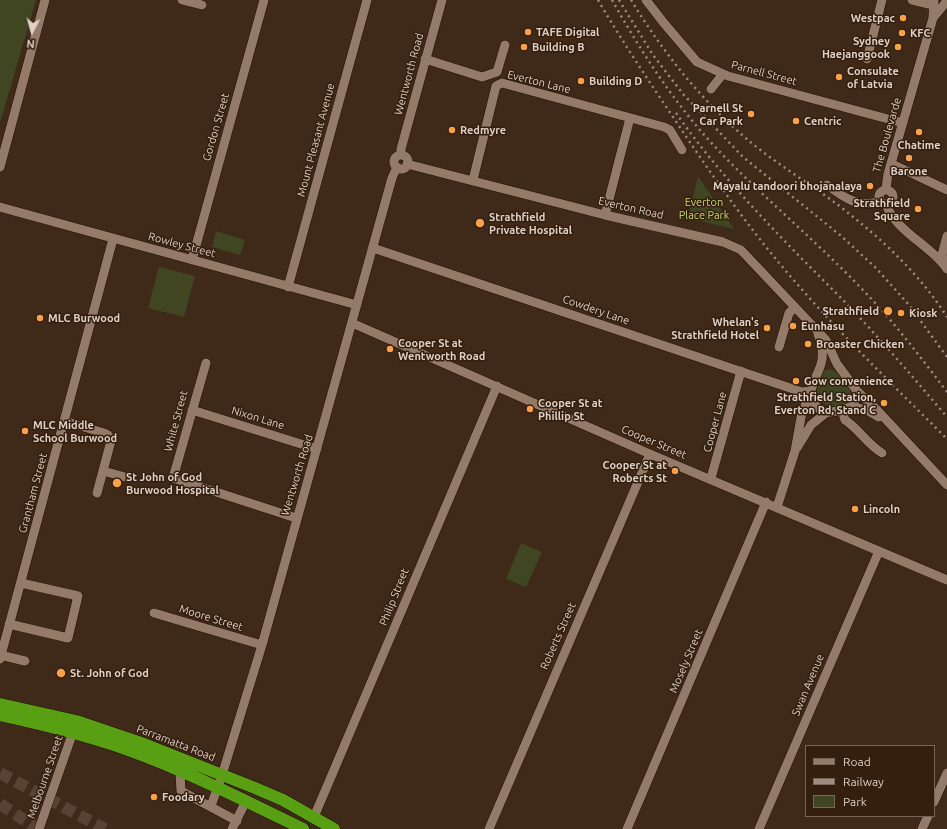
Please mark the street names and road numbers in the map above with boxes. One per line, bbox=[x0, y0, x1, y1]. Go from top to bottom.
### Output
street label: Wentworth Road bbox=[392, 32, 426, 116]
street label: Parnell Street bbox=[730, 58, 798, 88]
street label: Everton Lane bbox=[506, 68, 572, 96]
street label: Mount Pleasant Avenue bbox=[294, 82, 338, 198]
street label: Gordon Street bbox=[200, 91, 232, 163]
street label: The Boulevarde bbox=[870, 96, 904, 174]
street label: Everton Road bbox=[597, 194, 665, 222]
street label: Rowley Street bbox=[147, 230, 217, 260]
street label: Cowdery Lane bbox=[561, 292, 631, 328]
street label: White Street bbox=[162, 389, 190, 453]
street label: Cooper Lane bbox=[701, 390, 729, 454]
street label: Nixon Lane bbox=[230, 404, 286, 432]
street label: Cooper Street bbox=[619, 422, 689, 462]
street label: Wentworth Road bbox=[278, 433, 316, 517]
street label: Grantham Street bbox=[16, 452, 50, 534]
street label: Philip Street bbox=[377, 566, 411, 628]
street label: Roberts Street bbox=[537, 600, 579, 672]
street label: Moore Street bbox=[178, 602, 244, 634]
street label: Mosely Street bbox=[667, 627, 705, 695]
street label: Swan Avenue bbox=[789, 652, 827, 718]
street label: Parramatta Road bbox=[135, 722, 217, 764]
street label: Melbourne Street bbox=[25, 734, 65, 820]

